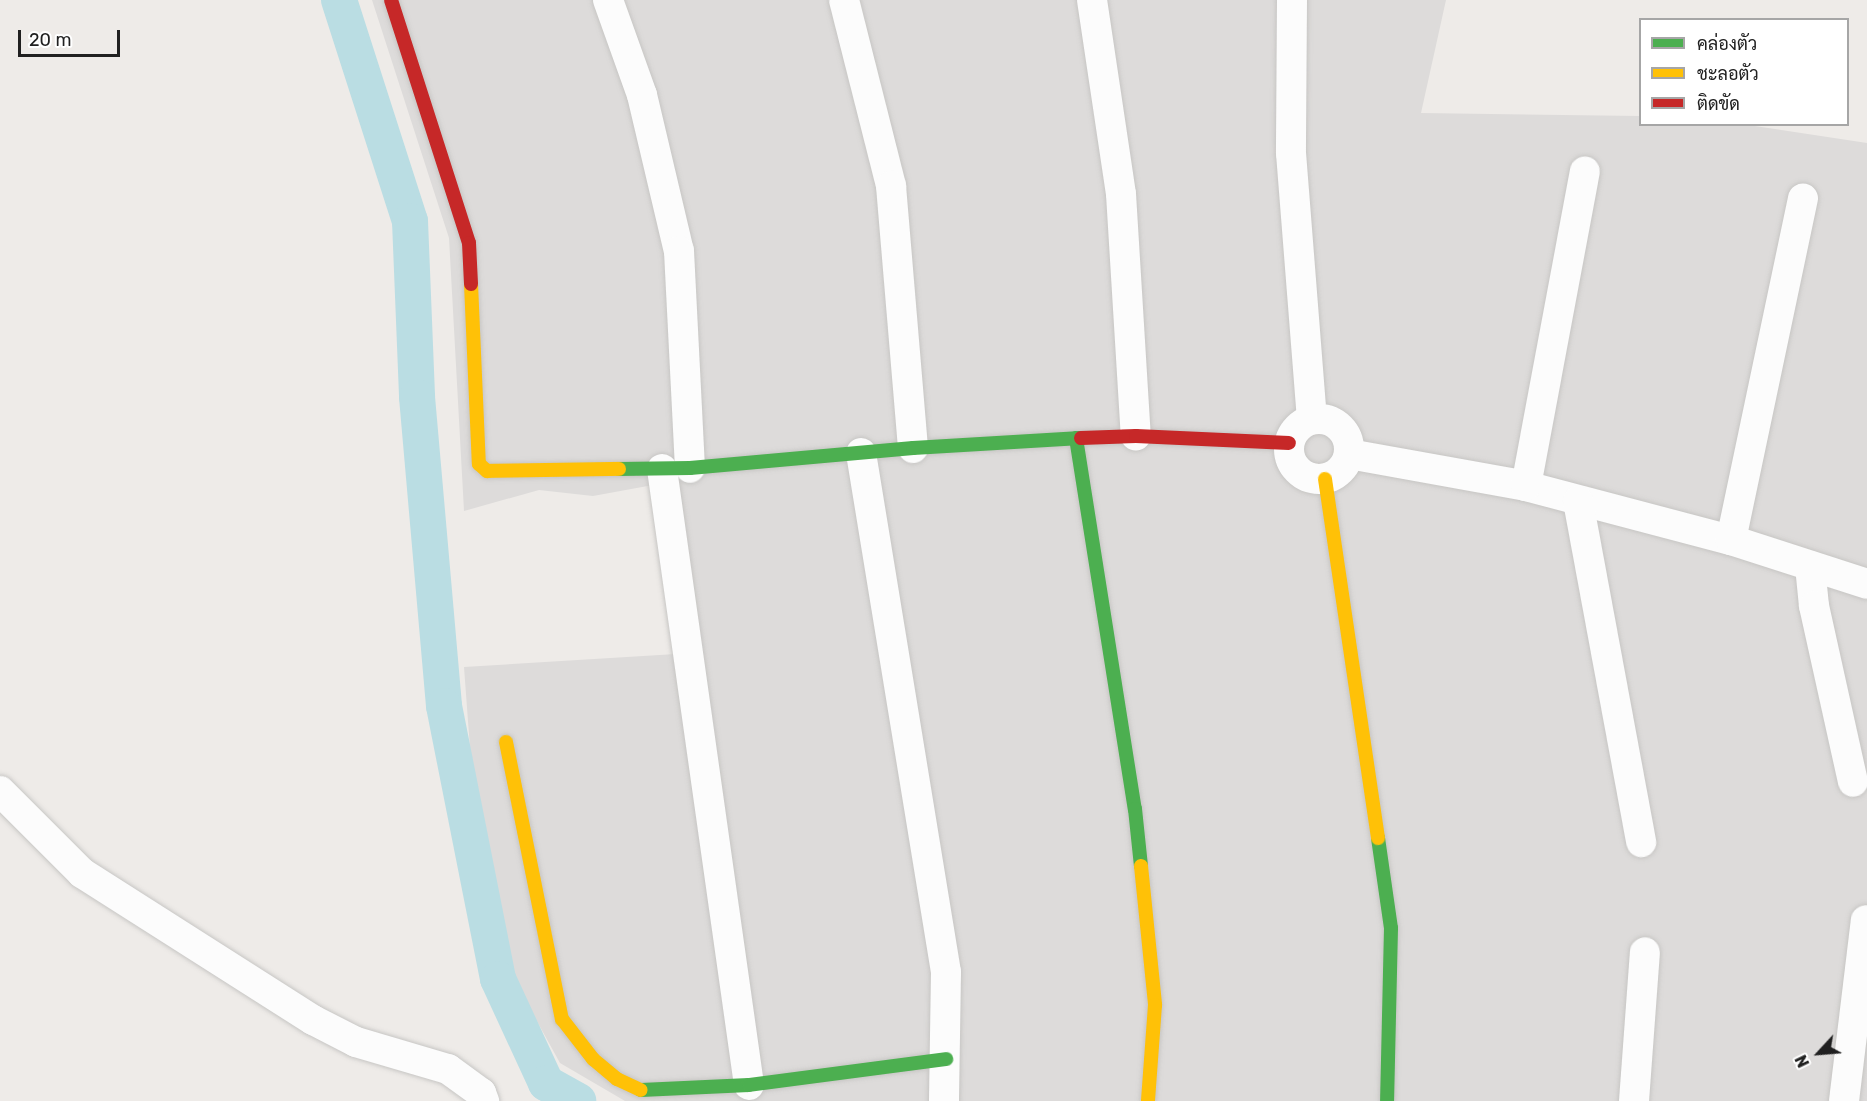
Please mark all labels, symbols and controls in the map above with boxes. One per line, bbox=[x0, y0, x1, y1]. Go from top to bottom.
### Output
scale bar bbox=[21, 18, 123, 56]
legend bbox=[1639, 18, 1849, 126]
text: 20 m bbox=[29, 29, 71, 51]
text: คล่องตัว bbox=[1697, 33, 1757, 55]
text: ชะลอตัว bbox=[1697, 63, 1759, 85]
text: ติดขัด bbox=[1697, 93, 1740, 115]
north arrow bbox=[1789, 1023, 1849, 1083]
text: N bbox=[1791, 1052, 1813, 1070]

